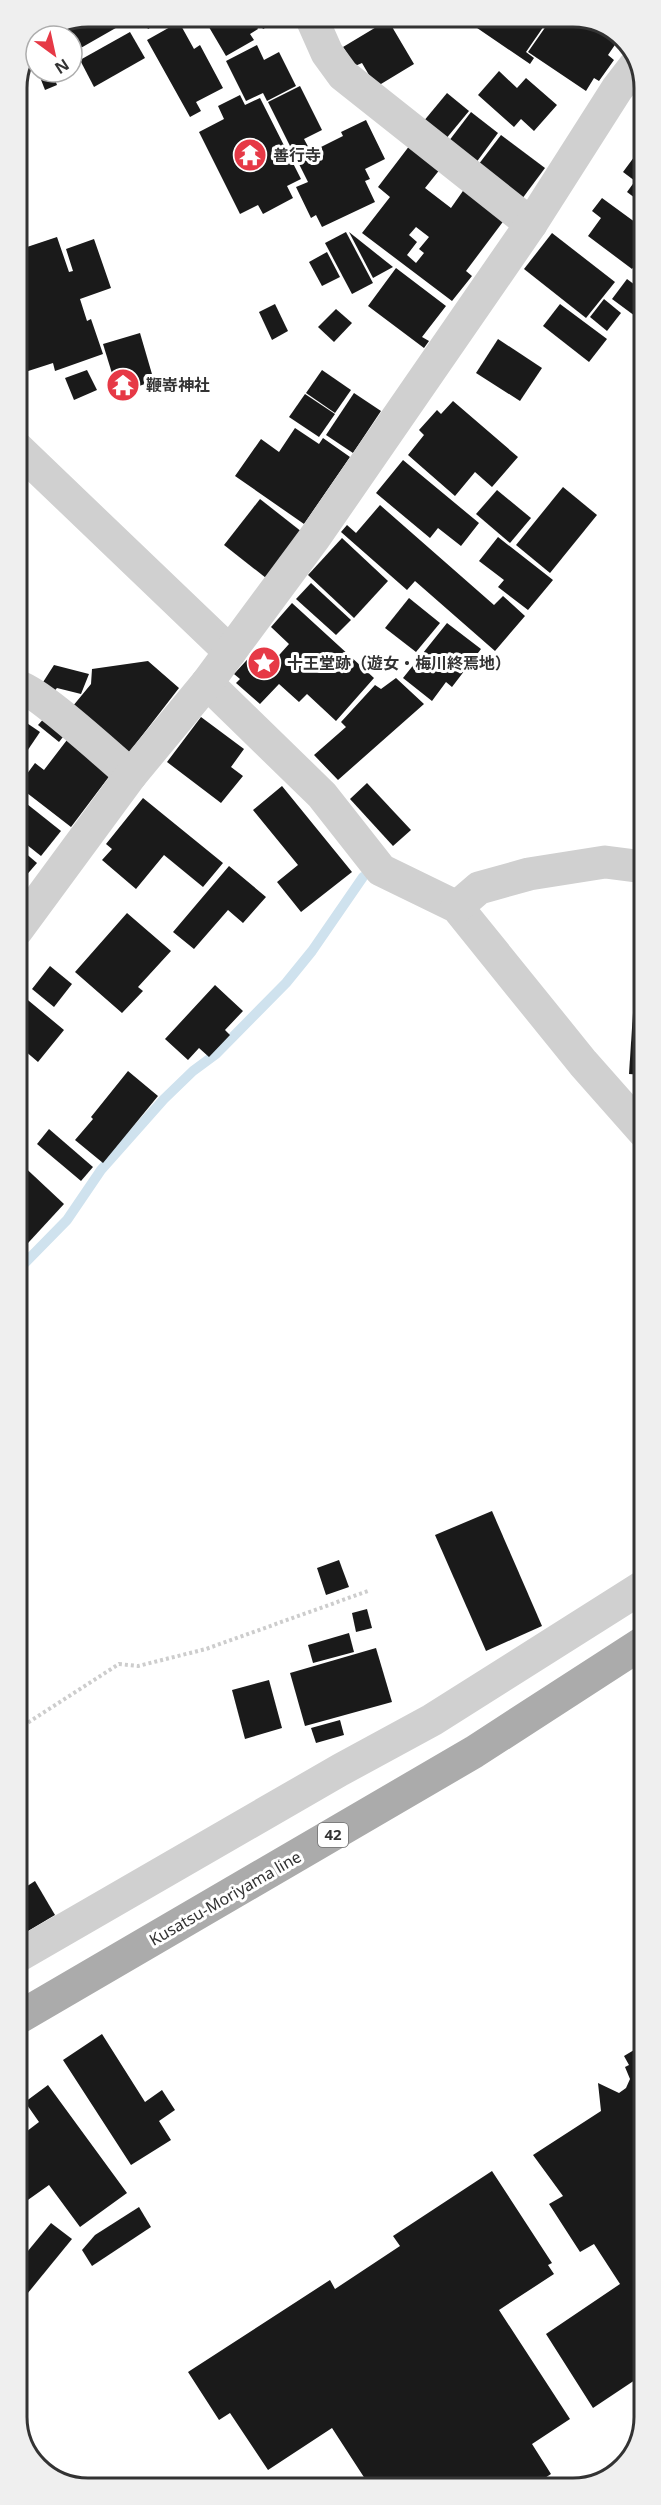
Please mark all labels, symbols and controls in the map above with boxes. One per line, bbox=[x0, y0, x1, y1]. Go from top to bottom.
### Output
north arrow bbox=[24, 24, 84, 84]
text: N bbox=[51, 54, 74, 79]
temple icon: 善行寺 bbox=[232, 137, 268, 173]
place label: 善行寺 bbox=[273, 144, 321, 166]
temple icon: 鞭嵜神社 bbox=[105, 367, 141, 403]
place label: 鞭嵜神社 bbox=[146, 374, 210, 396]
place icon: 十王堂跡（遊女・梅川終焉地） bbox=[246, 645, 282, 681]
place label: 十王堂跡（遊女・梅川終焉地） bbox=[287, 652, 511, 674]
road number: 42 bbox=[318, 1823, 348, 1847]
street label: Kusatsu-Moriyama line bbox=[145, 1845, 305, 1951]

